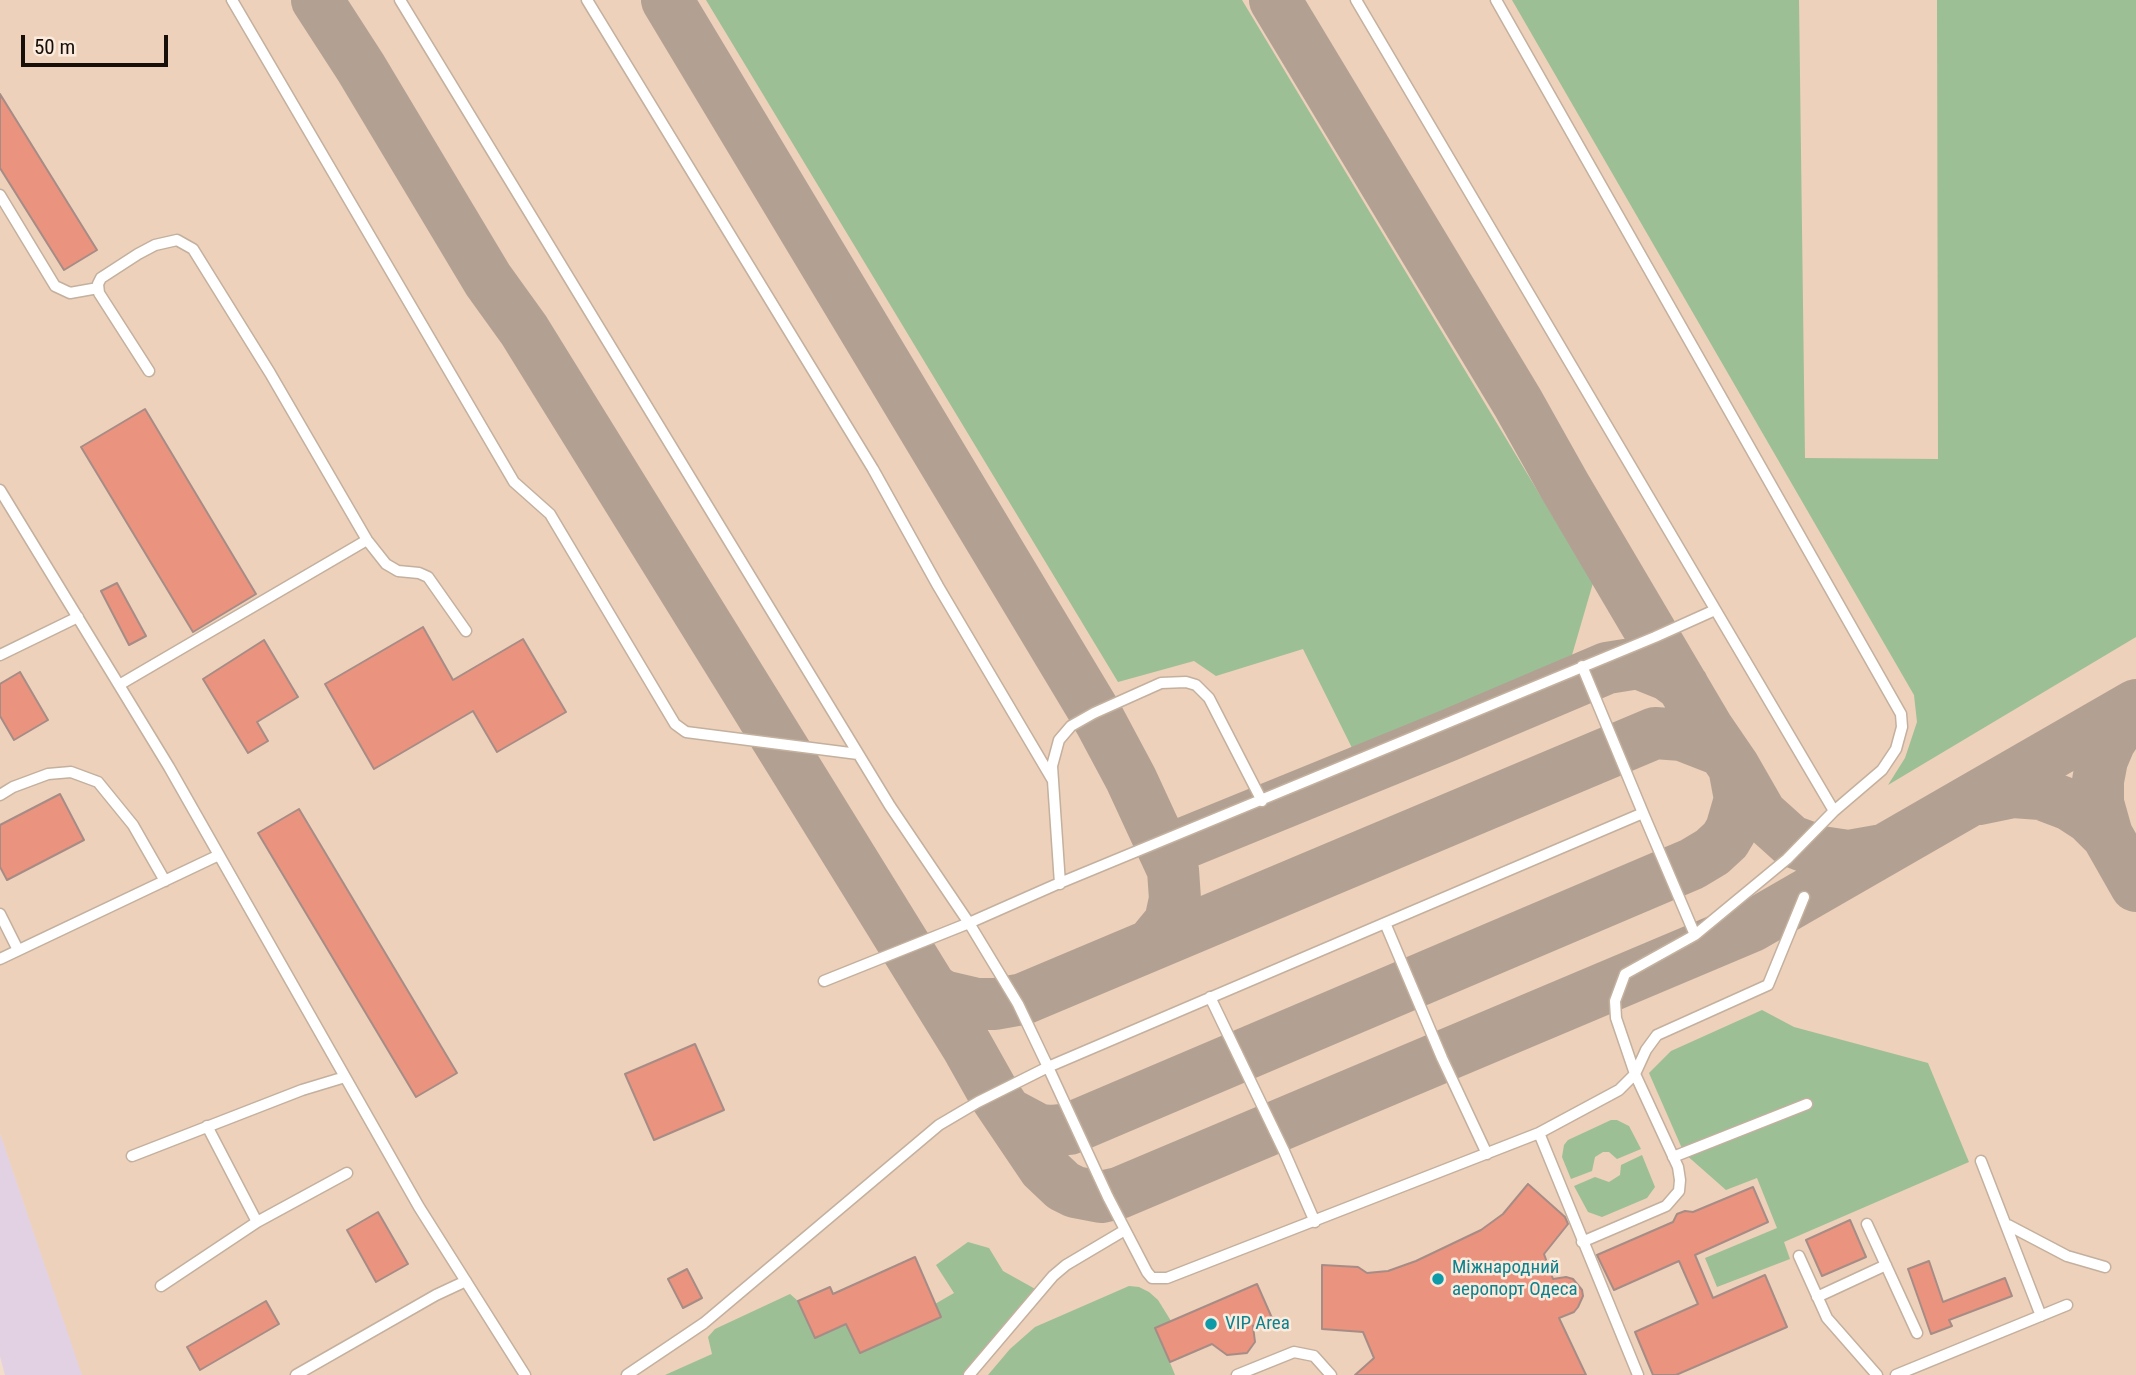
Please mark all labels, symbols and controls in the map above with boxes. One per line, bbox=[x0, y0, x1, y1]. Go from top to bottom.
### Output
scale bar bbox=[24, 21, 172, 65]
text: 50 m bbox=[34, 35, 75, 59]
place label: Міжнародний аеропорт Одеса bbox=[1452, 1257, 1578, 1301]
marker: Міжнародний аеропорт Одеса bbox=[1430, 1271, 1446, 1287]
place label: VIP Area bbox=[1225, 1313, 1290, 1335]
marker: VIP Area bbox=[1203, 1316, 1219, 1332]

